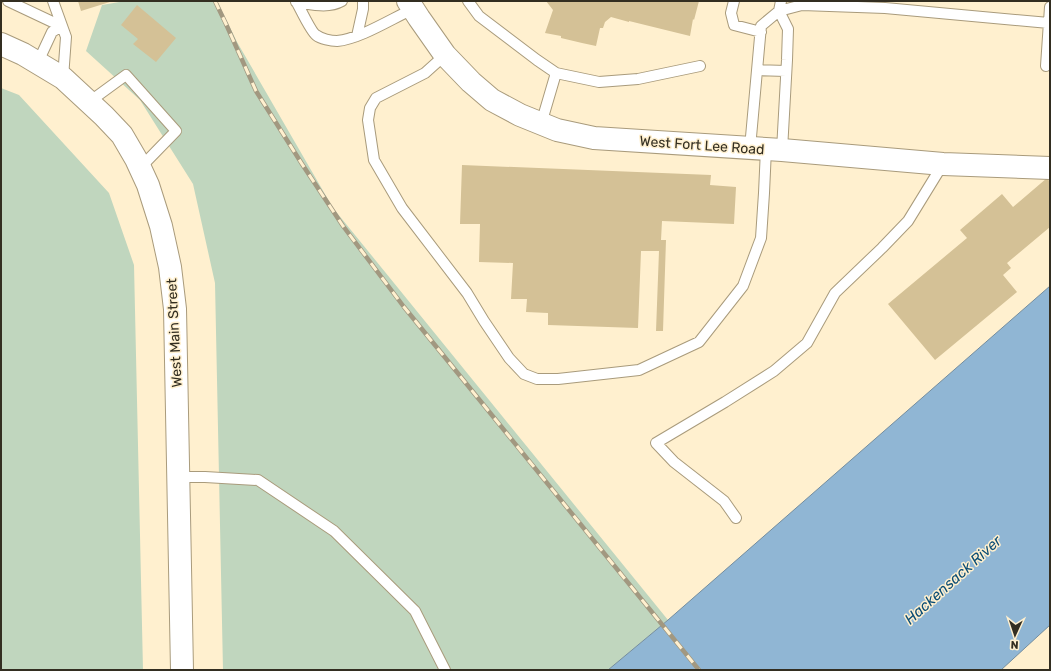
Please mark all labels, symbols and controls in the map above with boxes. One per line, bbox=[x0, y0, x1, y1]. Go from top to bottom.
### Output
street label: West Fort Lee Road bbox=[639, 133, 765, 158]
street label: West Main Street bbox=[163, 277, 186, 388]
water label: Hackensack River bbox=[901, 531, 1006, 628]
north arrow bbox=[995, 615, 1035, 655]
text: N bbox=[1010, 638, 1019, 651]

